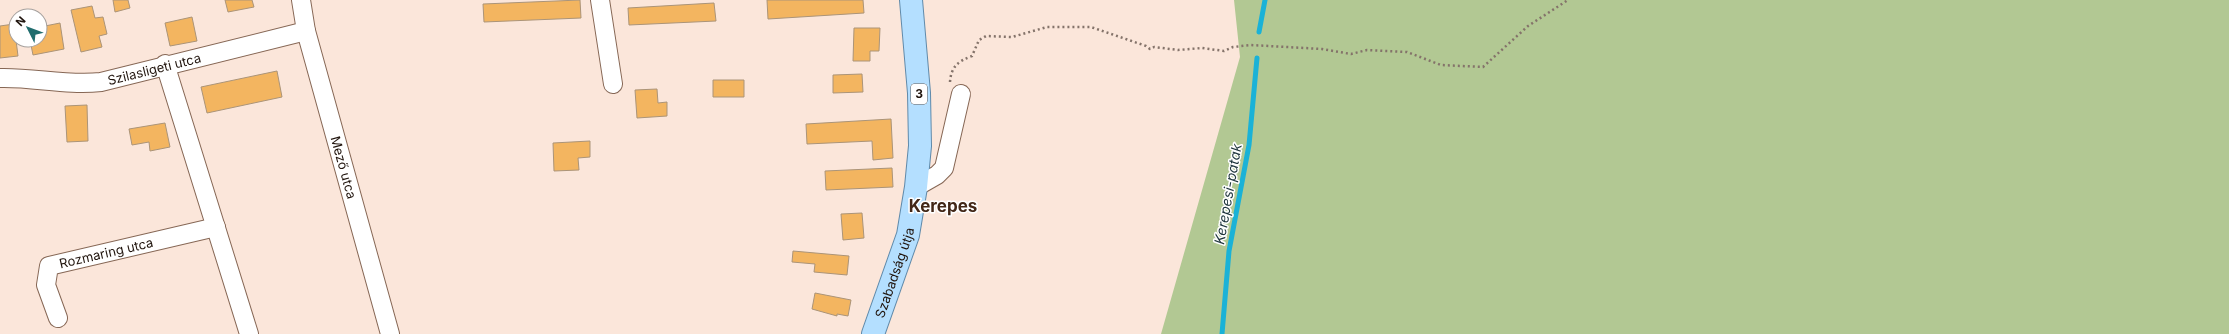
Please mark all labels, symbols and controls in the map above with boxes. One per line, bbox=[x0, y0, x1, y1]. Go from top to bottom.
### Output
north arrow bbox=[8, 8, 48, 48]
text: N bbox=[13, 14, 29, 29]
street label: Szilasligeti utca bbox=[106, 49, 203, 88]
road number: 3 bbox=[911, 84, 927, 104]
street label: Mező utca bbox=[328, 134, 360, 201]
water label: Kerepesi-patak bbox=[1210, 142, 1245, 246]
district label: Kerepes bbox=[909, 196, 977, 216]
street label: Szabadság útja bbox=[871, 226, 917, 320]
street label: Rozmaring utca bbox=[58, 234, 155, 271]

